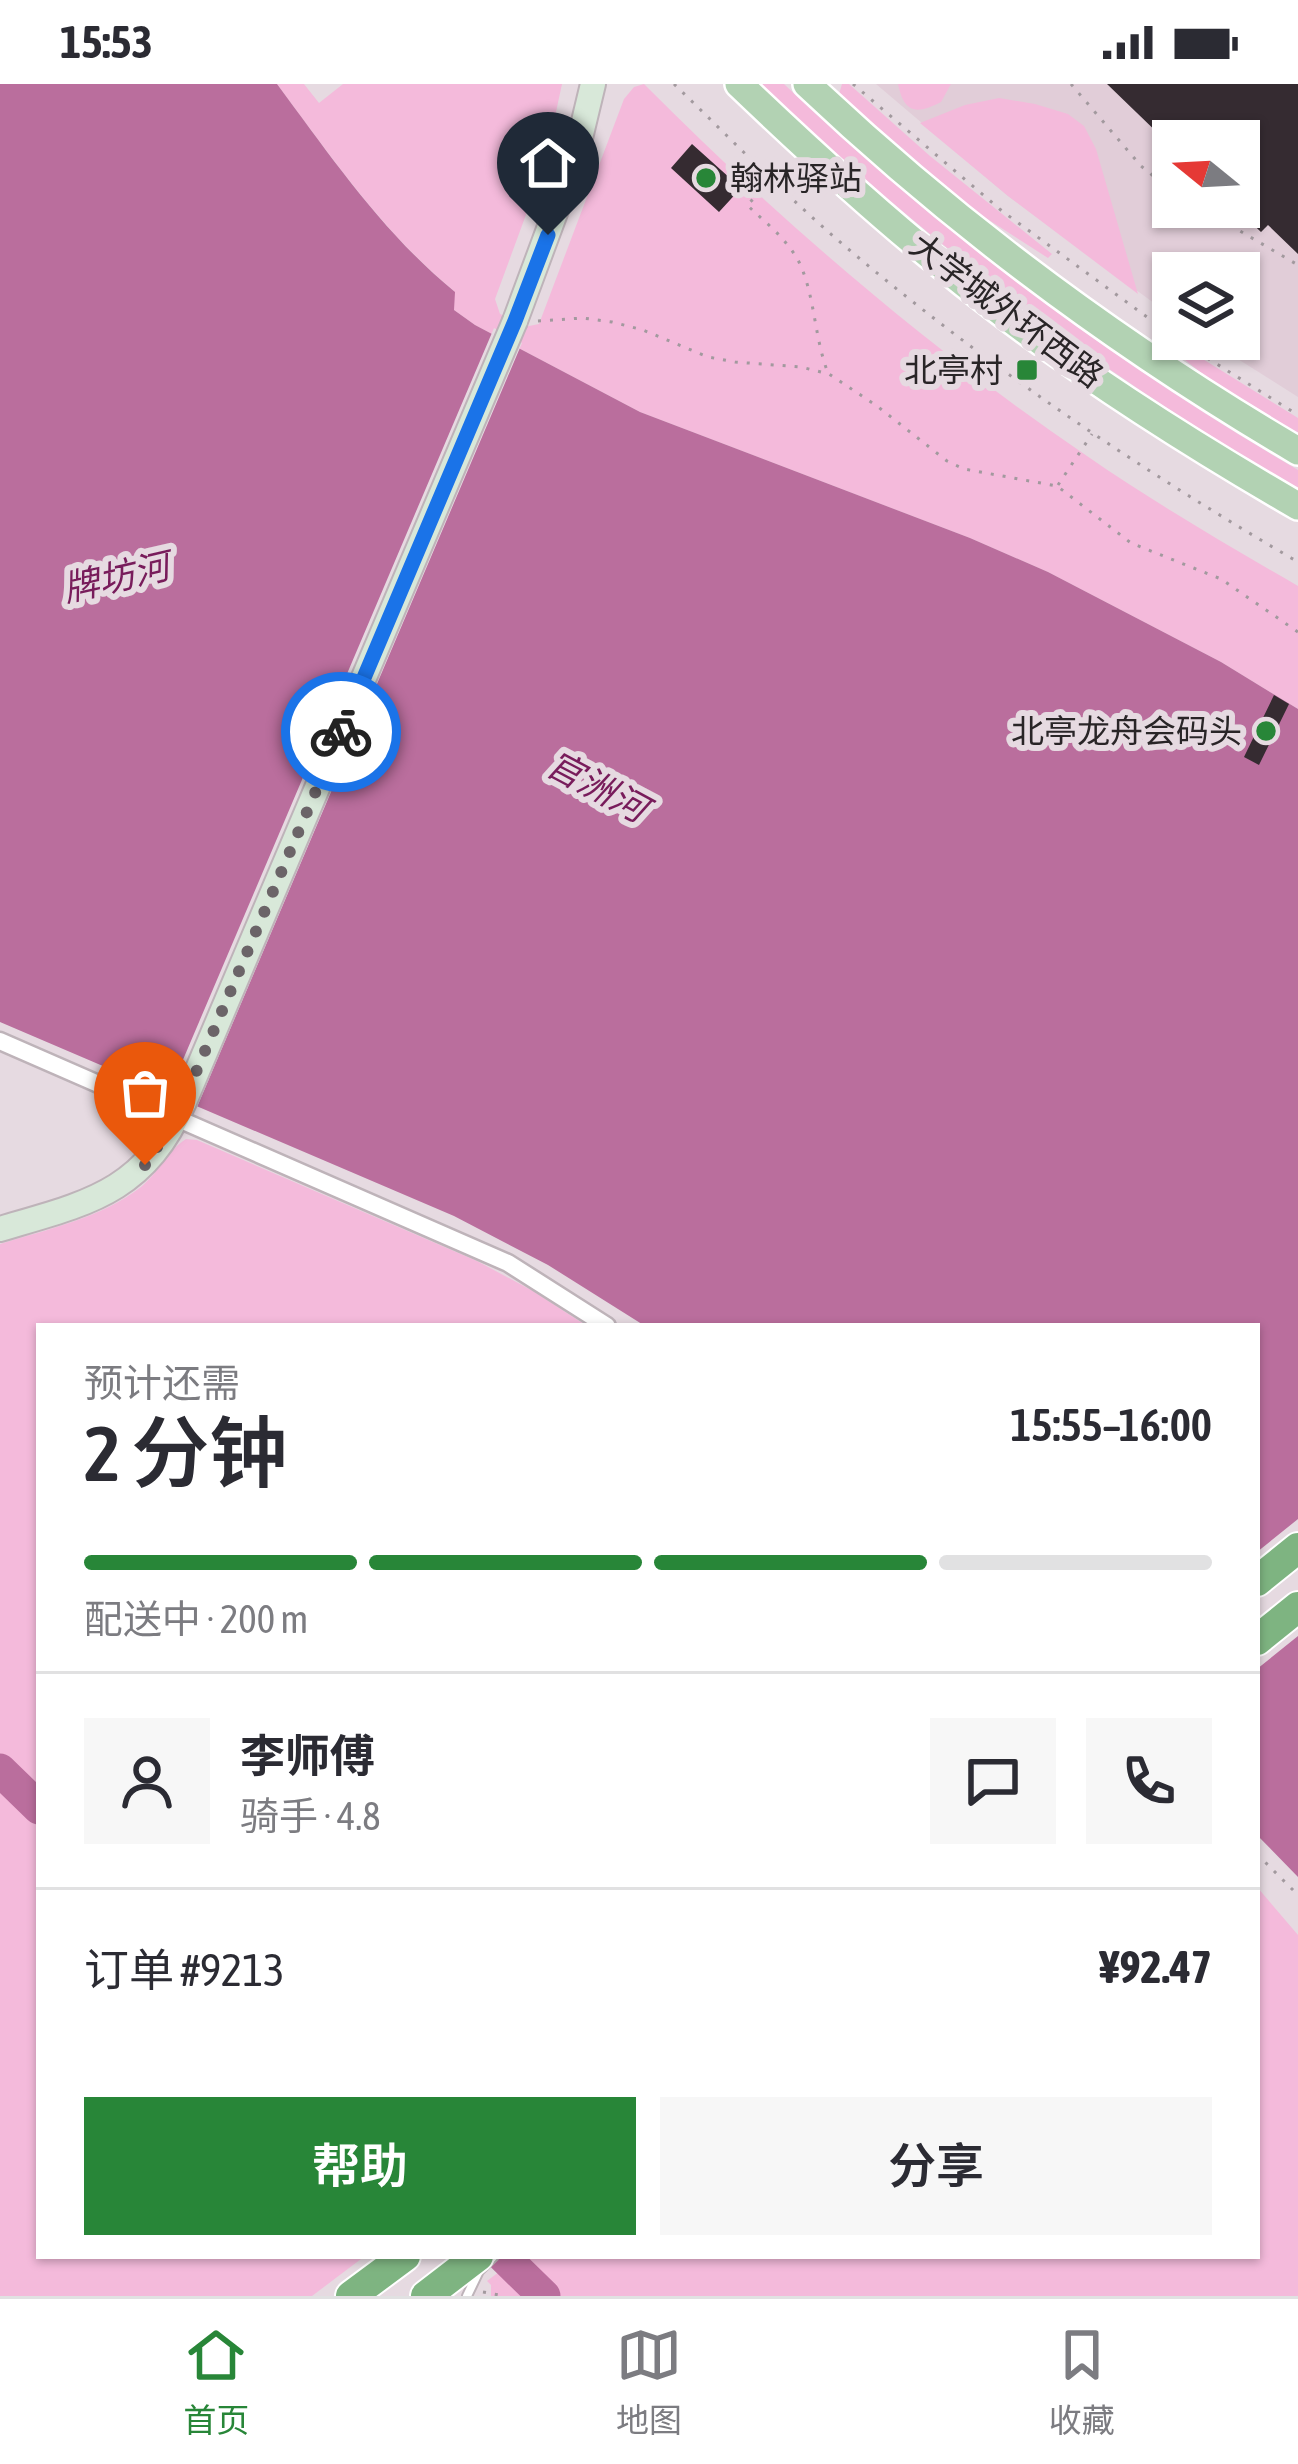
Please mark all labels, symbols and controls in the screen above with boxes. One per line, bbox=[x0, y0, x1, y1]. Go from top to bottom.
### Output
text: 15:53 bbox=[60, 16, 153, 68]
pin bbox=[497, 112, 599, 235]
north arrow bbox=[1152, 120, 1260, 228]
map controls bbox=[1152, 120, 1260, 360]
icon: home bbox=[515, 130, 581, 196]
place label: 翰林驿站 bbox=[730, 159, 862, 197]
marker: 翰林驿站 bbox=[693, 165, 719, 191]
street label: 大学城外环西路 bbox=[903, 225, 1111, 395]
button: layers bbox=[1152, 252, 1260, 360]
place label: 北亭村 bbox=[904, 351, 1003, 389]
marker: 北亭村 bbox=[1014, 357, 1040, 383]
water label: 牌坊河 bbox=[59, 543, 179, 610]
courier bbox=[281, 672, 401, 792]
icon: bike bbox=[308, 699, 374, 765]
place label: 北亭龙舟会码头 bbox=[1011, 712, 1242, 750]
marker: 北亭龙舟会码头 bbox=[1253, 718, 1279, 744]
water label: 官洲河 bbox=[539, 742, 660, 833]
pin bbox=[94, 1042, 196, 1165]
icon: bag bbox=[112, 1060, 178, 1126]
text: 预计还需 bbox=[84, 1361, 240, 1405]
text: 15:55–16:00 bbox=[1010, 1399, 1212, 1451]
text: 2 分钟 bbox=[84, 1408, 287, 1498]
text: 配送中 · 200 m bbox=[84, 1597, 308, 1641]
button: person bbox=[84, 1718, 210, 1844]
button: chat bbox=[930, 1718, 1056, 1844]
button: phone bbox=[1086, 1718, 1212, 1844]
text: 李师傅 bbox=[240, 1730, 375, 1782]
text: 骑手 · 4.8 bbox=[240, 1794, 381, 1838]
text: ¥92.47 bbox=[1099, 1941, 1212, 1993]
text: 订单 #9213 bbox=[84, 1944, 285, 1996]
button: 帮助 bbox=[84, 2097, 636, 2235]
button: 分享 bbox=[660, 2097, 1212, 2235]
tab: 首页 bbox=[183, 2322, 249, 2442]
tab: 地图 bbox=[616, 2322, 682, 2442]
tab: 收藏 bbox=[1049, 2322, 1115, 2442]

